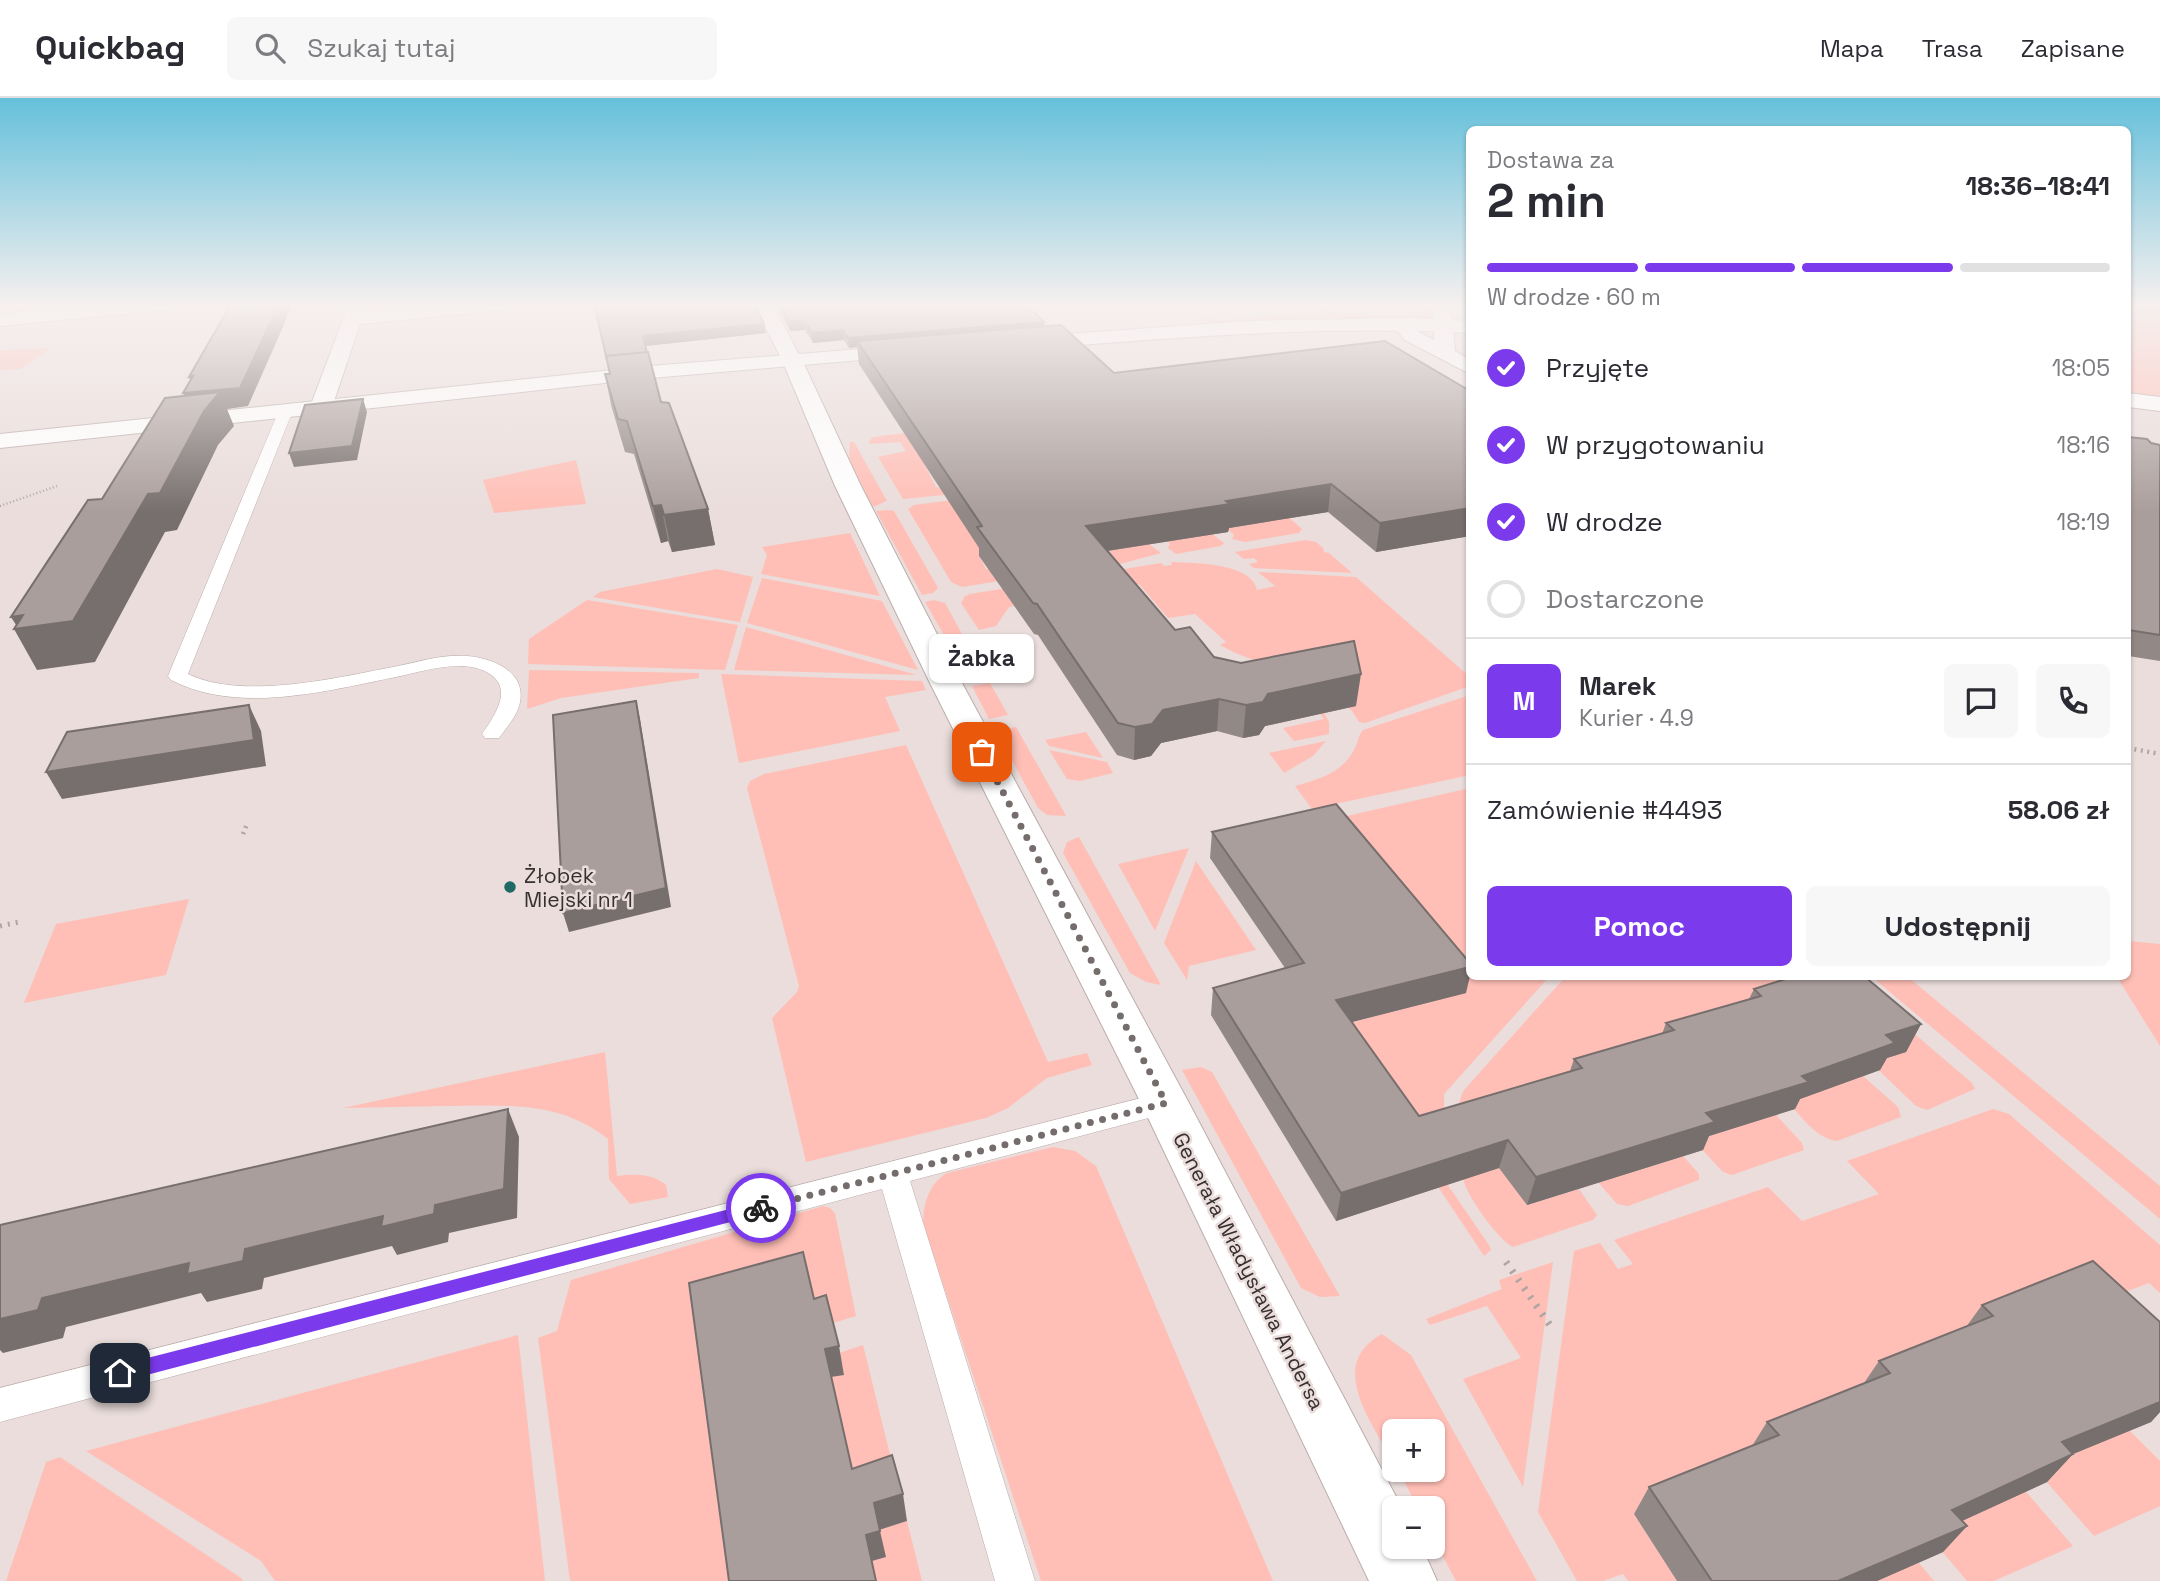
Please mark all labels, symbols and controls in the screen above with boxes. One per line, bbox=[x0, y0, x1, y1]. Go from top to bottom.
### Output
search box bbox=[227, 17, 717, 80]
text: Quickbag bbox=[35, 27, 185, 69]
icon: search bbox=[251, 29, 289, 67]
text: Szukaj tutaj bbox=[307, 31, 456, 65]
text: Mapa bbox=[1820, 33, 1884, 64]
text: Trasa bbox=[1922, 33, 1983, 64]
text: Zapisane bbox=[2021, 33, 2125, 64]
text: Dostawa za bbox=[1487, 145, 1614, 175]
text: 18:36–18:41 bbox=[1965, 169, 2110, 203]
text: 2 min bbox=[1487, 172, 1606, 230]
text: W drodze · 60 m bbox=[1487, 282, 1661, 312]
icon: check bbox=[1487, 349, 1525, 387]
text: Przyjęte bbox=[1546, 351, 1649, 385]
text: 18:05 bbox=[2052, 353, 2110, 383]
icon: check bbox=[1487, 426, 1525, 464]
text: W przygotowaniu bbox=[1546, 428, 1765, 462]
text: 18:16 bbox=[2057, 430, 2110, 460]
icon: check bbox=[1487, 503, 1525, 541]
text: W drodze bbox=[1546, 505, 1663, 539]
text: 18:19 bbox=[2057, 507, 2110, 537]
text: Dostarczone bbox=[1546, 582, 1704, 616]
callout: Żabka bbox=[930, 633, 1034, 682]
text: Żabka bbox=[948, 643, 1015, 673]
button: chat bbox=[1944, 664, 2018, 738]
button: phone bbox=[2036, 664, 2110, 738]
text: Marek bbox=[1579, 669, 1656, 703]
text: M bbox=[1513, 684, 1535, 718]
text: Kurier · 4.9 bbox=[1579, 703, 1694, 733]
pin bbox=[952, 722, 1012, 782]
icon: bag bbox=[963, 733, 1001, 771]
text: Zamówienie #4493 bbox=[1487, 793, 1723, 827]
text: 58.06 zł bbox=[2008, 793, 2110, 827]
place label: Żłobek Miejski nr 1 bbox=[524, 862, 633, 913]
marker: Żłobek Miejski nr 1 bbox=[502, 879, 518, 895]
button: Pomoc bbox=[1487, 886, 1792, 966]
button: Udostępnij bbox=[1806, 886, 2110, 966]
street label: Generała Władysława Andersa bbox=[1167, 1128, 1331, 1414]
courier bbox=[726, 1173, 796, 1243]
icon: bike bbox=[742, 1189, 780, 1227]
pin bbox=[90, 1343, 150, 1403]
icon: home bbox=[101, 1354, 139, 1392]
map controls bbox=[1382, 1419, 1445, 1559]
button: + bbox=[1382, 1419, 1445, 1482]
button: − bbox=[1382, 1496, 1445, 1559]

